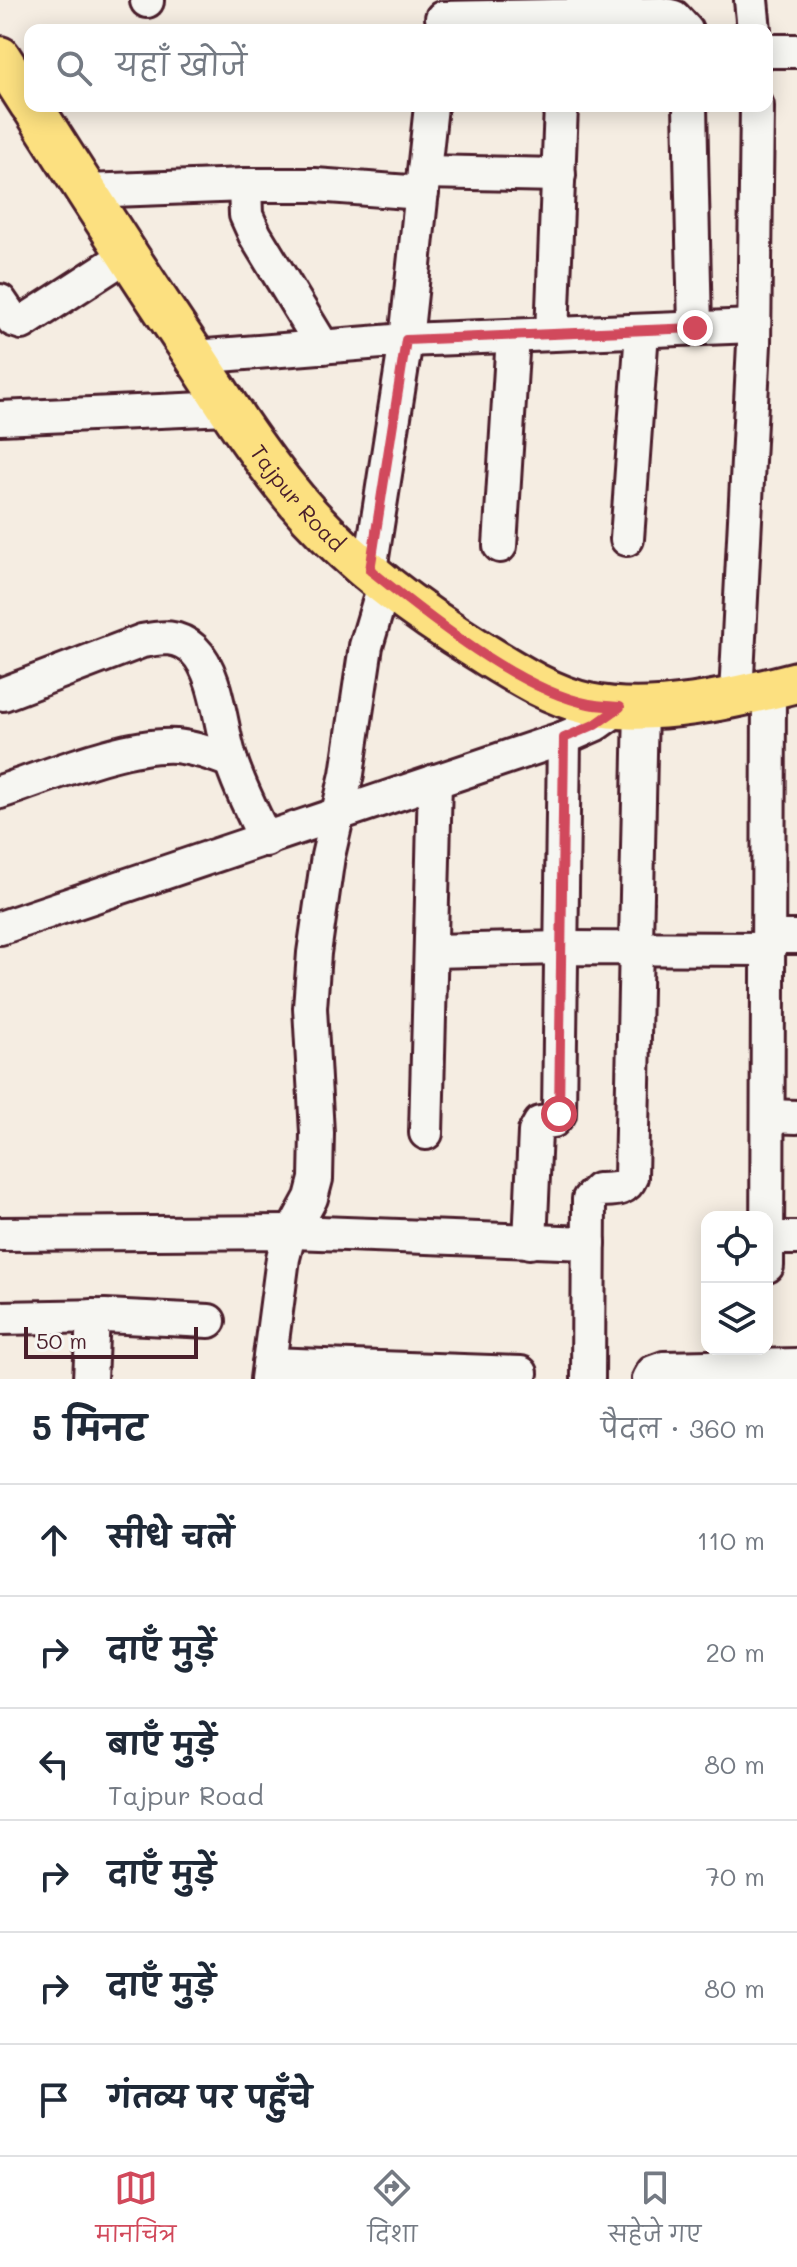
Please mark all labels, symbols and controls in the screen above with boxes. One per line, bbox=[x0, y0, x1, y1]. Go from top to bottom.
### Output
search box bbox=[24, 24, 773, 112]
text: यहाँ खोजें bbox=[116, 44, 247, 84]
icon: search bbox=[52, 46, 96, 90]
route end bbox=[677, 310, 713, 346]
street label: Tajpur Road bbox=[244, 439, 352, 557]
route start bbox=[541, 1096, 577, 1132]
map controls bbox=[701, 1211, 773, 1355]
button: locate bbox=[701, 1211, 773, 1283]
button: layers bbox=[701, 1283, 773, 1355]
scale bar bbox=[24, 1323, 198, 1359]
text: 50 m bbox=[36, 1326, 87, 1355]
text: 5 मिनट bbox=[32, 1404, 147, 1449]
text: पैदल · 360 m bbox=[601, 1411, 765, 1445]
text: सीधे चलें bbox=[108, 1516, 234, 1556]
icon: ahead bbox=[32, 1518, 76, 1562]
text: 110 m bbox=[697, 1523, 765, 1557]
text: दाएँ मुड़ें bbox=[108, 1628, 216, 1668]
icon: right bbox=[32, 1630, 76, 1674]
text: 20 m bbox=[705, 1635, 765, 1669]
text: बाएँ मुड़ें bbox=[108, 1723, 216, 1763]
icon: left bbox=[32, 1742, 76, 1786]
text: 80 m bbox=[704, 1747, 765, 1781]
text: Tajpur Road bbox=[108, 1778, 264, 1812]
text: दाएँ मुड़ें bbox=[108, 1852, 216, 1892]
icon: right bbox=[32, 1854, 76, 1898]
text: 70 m bbox=[705, 1859, 765, 1893]
text: दाएँ मुड़ें bbox=[108, 1964, 216, 2004]
icon: right bbox=[32, 1966, 76, 2010]
text: 80 m bbox=[704, 1971, 765, 2005]
text: गंतव्य पर पहुँचे bbox=[108, 2076, 312, 2116]
icon: arrive bbox=[32, 2078, 76, 2122]
tab: मानचित्र bbox=[96, 2166, 176, 2259]
tab: दिशा bbox=[368, 2166, 417, 2259]
tab: सहेजे गए bbox=[609, 2166, 701, 2259]

